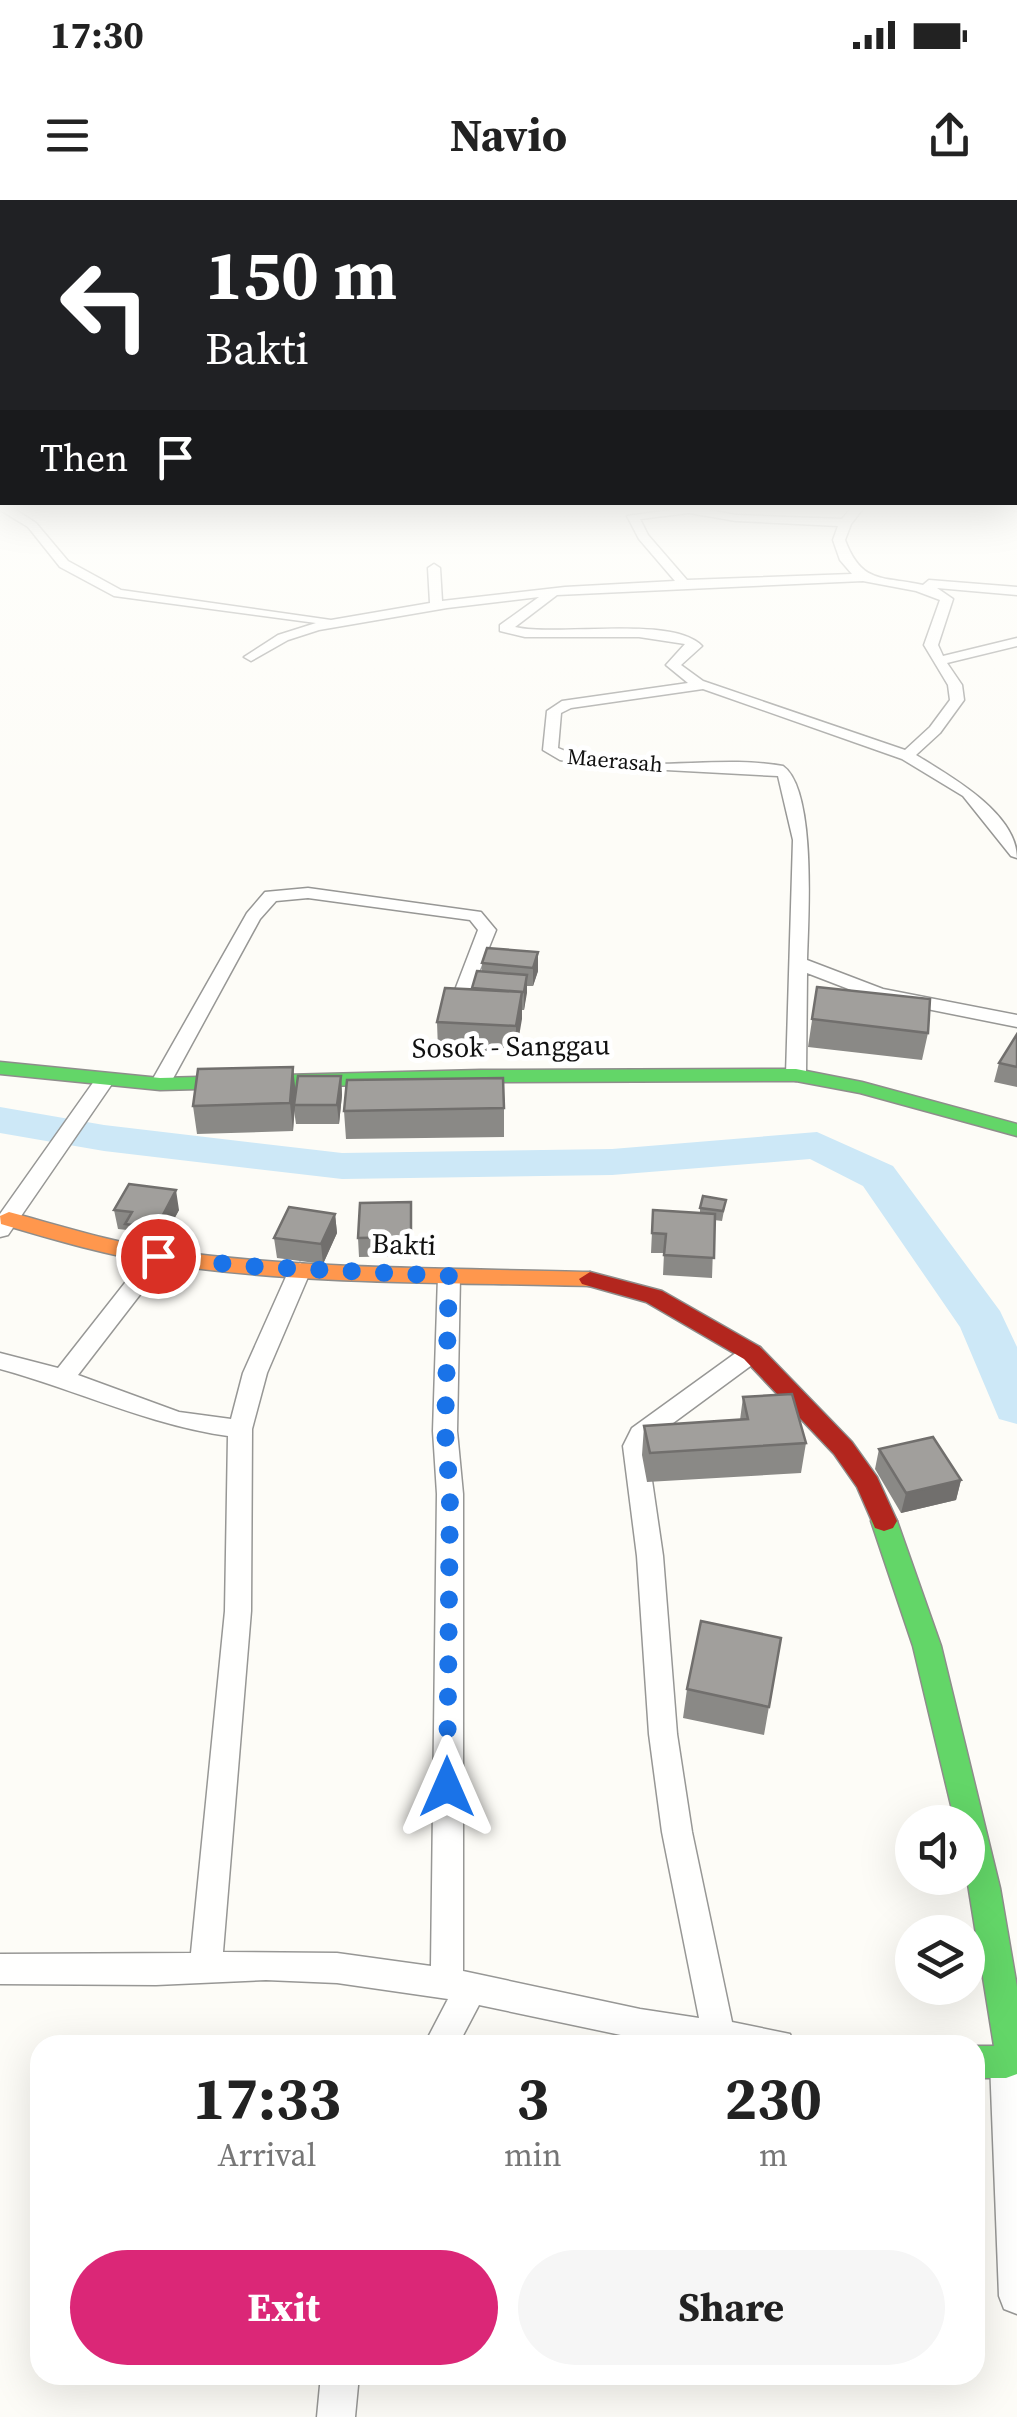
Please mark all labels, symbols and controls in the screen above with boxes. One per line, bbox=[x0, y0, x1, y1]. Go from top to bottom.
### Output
text: 17:30 bbox=[50, 9, 144, 61]
text: Navio bbox=[450, 104, 567, 166]
icon: menu bbox=[40, 108, 95, 163]
icon: share bbox=[922, 108, 977, 163]
text: 150 m bbox=[205, 226, 397, 322]
icon: left bbox=[40, 240, 170, 370]
text: Bakti bbox=[205, 317, 309, 379]
icon: arrive bbox=[148, 430, 203, 485]
text: Then bbox=[40, 432, 128, 484]
street label: Maerasah bbox=[566, 741, 664, 779]
street label: Sosok - Sanggau bbox=[412, 1025, 610, 1067]
pin bbox=[116, 1214, 201, 1299]
street label: Bakti bbox=[371, 1224, 437, 1264]
icon: arrive bbox=[131, 1229, 186, 1284]
position arrow bbox=[395, 1735, 499, 1839]
map controls bbox=[895, 1805, 985, 2005]
button: sound bbox=[895, 1805, 985, 1895]
button: layers bbox=[895, 1915, 985, 2005]
text: 17:33 bbox=[193, 2057, 341, 2139]
text: 3 bbox=[516, 2057, 549, 2139]
text: 230 bbox=[725, 2057, 822, 2139]
text: Arrival bbox=[218, 2133, 316, 2177]
text: min bbox=[504, 2133, 562, 2177]
text: m bbox=[759, 2133, 788, 2177]
button: Exit bbox=[70, 2250, 498, 2365]
button: Share bbox=[518, 2250, 945, 2365]

